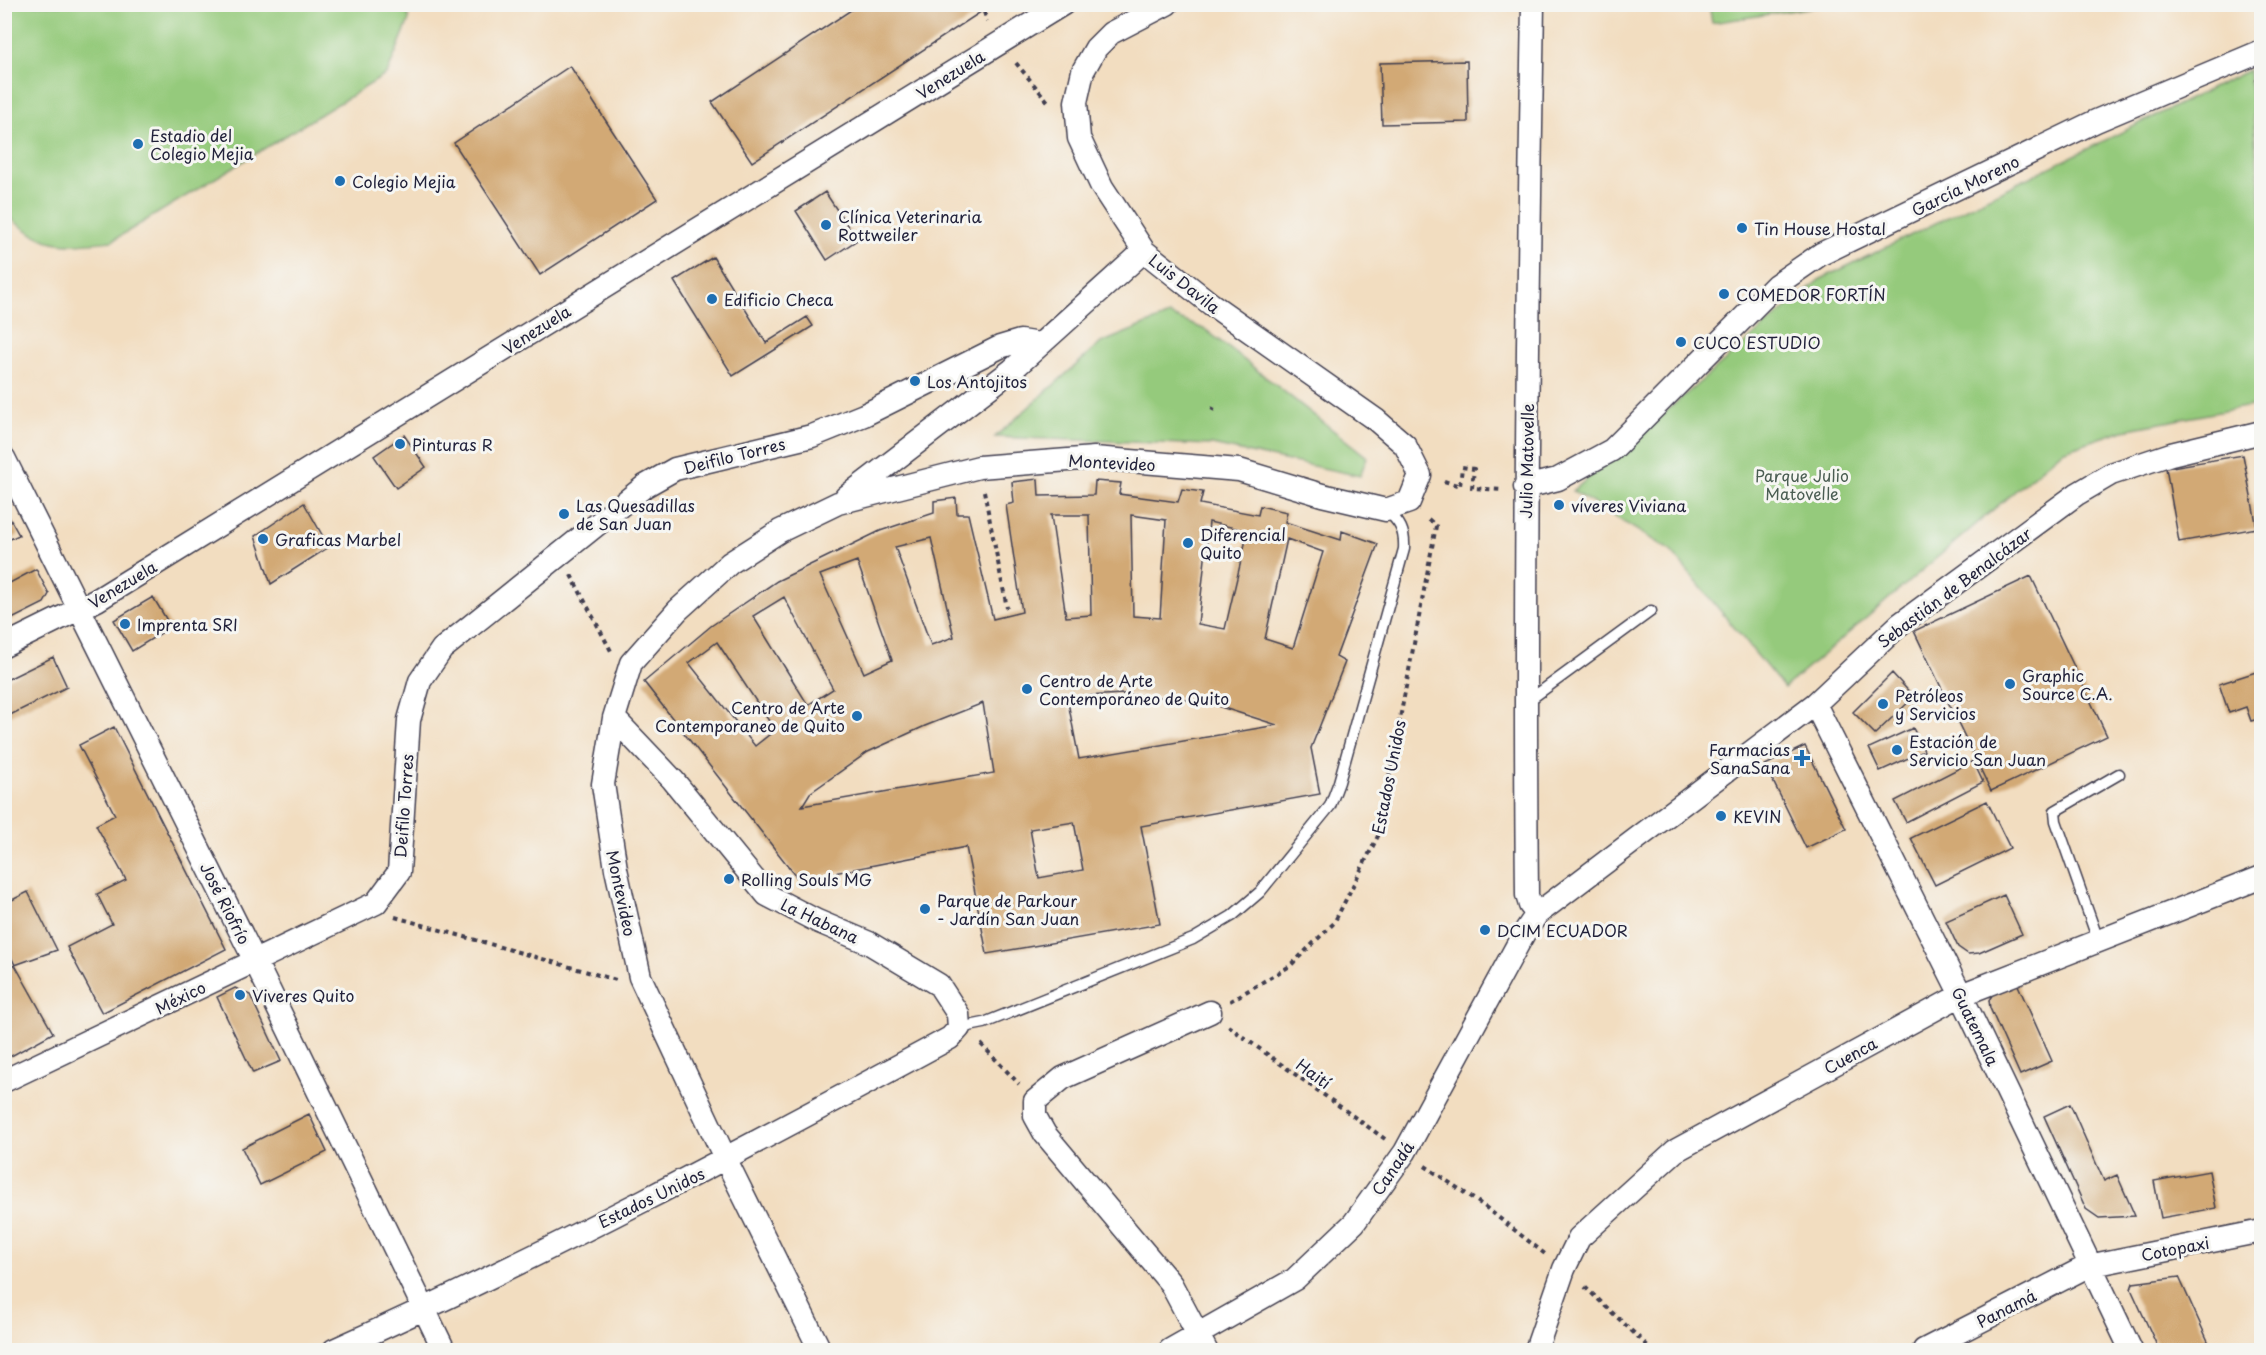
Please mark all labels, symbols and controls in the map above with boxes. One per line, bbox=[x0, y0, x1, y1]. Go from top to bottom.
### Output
street label: Venezuela bbox=[911, 44, 989, 104]
place label: Estadio del Colegio Mejia bbox=[150, 123, 254, 165]
marker: Estadio del Colegio Mejia bbox=[131, 137, 145, 151]
street label: García Moreno bbox=[1907, 149, 2023, 221]
place label: Colegio Mejia bbox=[352, 169, 456, 193]
marker: Colegio Mejia bbox=[333, 174, 347, 188]
place label: Clínica Veterinaria Rottweiler bbox=[838, 204, 982, 246]
place label: Tin House Hostal bbox=[1754, 216, 1886, 240]
marker: Clínica Veterinaria Rottweiler bbox=[819, 218, 833, 232]
marker: Tin House Hostal bbox=[1735, 221, 1749, 235]
street label: Luis Davila bbox=[1144, 247, 1226, 319]
place label: COMEDOR FORTÍN bbox=[1736, 282, 1886, 306]
place label: Edificio Checa bbox=[724, 287, 833, 311]
marker: COMEDOR FORTÍN bbox=[1717, 287, 1731, 301]
marker: Edificio Checa bbox=[705, 292, 719, 306]
street label: Venezuela bbox=[497, 299, 575, 359]
place label: CUCO ESTUDIO bbox=[1693, 330, 1821, 354]
marker: CUCO ESTUDIO bbox=[1674, 335, 1688, 349]
place label: Los Antojitos bbox=[927, 369, 1027, 393]
marker: Los Antojitos bbox=[908, 374, 922, 388]
street label: Julio Matovelle bbox=[1513, 403, 1539, 519]
street label: Deifilo Torres bbox=[680, 431, 788, 479]
place label: Pinturas R bbox=[412, 432, 493, 456]
marker: Pinturas R bbox=[393, 437, 407, 451]
street label: Montevideo bbox=[1068, 448, 1156, 476]
park label: Parque Julio Matovelle bbox=[1755, 463, 1849, 505]
place label: Las Quesadillas de San Juan bbox=[576, 493, 695, 535]
place label: víveres Viviana bbox=[1571, 493, 1686, 517]
marker: víveres Viviana bbox=[1552, 498, 1566, 512]
marker: Las Quesadillas de San Juan bbox=[557, 507, 571, 521]
street label: Sebastián de Benalcázar bbox=[1872, 521, 2037, 653]
place label: Diferencial Quito bbox=[1200, 522, 1286, 564]
place label: Graficas Marbel bbox=[275, 527, 401, 551]
marker: Graficas Marbel bbox=[256, 532, 270, 546]
marker: Diferencial Quito bbox=[1181, 536, 1195, 550]
street label: Venezuela bbox=[83, 554, 161, 614]
place label: Imprenta SRI bbox=[137, 612, 238, 636]
marker: Imprenta SRI bbox=[118, 617, 132, 631]
place label: Graphic Source C.A. bbox=[2022, 663, 2113, 705]
place label: Centro de Arte Contemporáneo de Quito bbox=[1039, 668, 1229, 710]
marker: Graphic Source C.A. bbox=[2003, 677, 2017, 691]
marker: Centro de Arte Contemporáneo de Quito bbox=[1020, 682, 1034, 696]
place label: Petróleos y Servicios bbox=[1895, 683, 1976, 725]
place label: Centro de Arte Contemporaneo de Quito bbox=[655, 695, 845, 737]
marker: Petróleos y Servicios bbox=[1876, 697, 1890, 711]
marker: Centro de Arte Contemporaneo de Quito bbox=[850, 709, 864, 723]
street label: Estados Unidos bbox=[1365, 718, 1411, 836]
place label: Estación de Servicio San Juan bbox=[1909, 729, 2046, 771]
place label: Farmacias SanaSana bbox=[1709, 737, 1790, 779]
marker: Estación de Servicio San Juan bbox=[1890, 743, 1904, 757]
marker: Farmacias SanaSana bbox=[1795, 751, 1809, 765]
street label: Deifilo Torres bbox=[387, 753, 419, 859]
place label: KEVIN bbox=[1733, 804, 1782, 828]
marker: KEVIN bbox=[1714, 809, 1728, 823]
street label: Montevideo bbox=[601, 848, 643, 938]
street label: José Riofrío bbox=[195, 858, 257, 948]
place label: Rolling Souls MG bbox=[741, 867, 872, 891]
marker: Rolling Souls MG bbox=[722, 872, 736, 886]
place label: Parque de Parkour - Jardín San Juan bbox=[937, 888, 1080, 930]
street label: La Habana bbox=[777, 892, 863, 948]
marker: Parque de Parkour - Jardín San Juan bbox=[918, 902, 932, 916]
place label: DCIM ECUADOR bbox=[1497, 918, 1628, 942]
marker: DCIM ECUADOR bbox=[1478, 923, 1492, 937]
street label: México bbox=[151, 974, 209, 1020]
place label: Viveres Quito bbox=[252, 983, 355, 1007]
street label: Guatemala bbox=[1947, 983, 2005, 1069]
marker: Viveres Quito bbox=[233, 988, 247, 1002]
street label: Cuenca bbox=[1819, 1031, 1881, 1079]
street label: Haití bbox=[1291, 1052, 1337, 1094]
street label: Canadá bbox=[1365, 1136, 1419, 1200]
street label: Estados Unidos bbox=[594, 1161, 708, 1233]
street label: Cotopaxi bbox=[2139, 1230, 2211, 1266]
street label: Panamá bbox=[1972, 1283, 2040, 1333]

